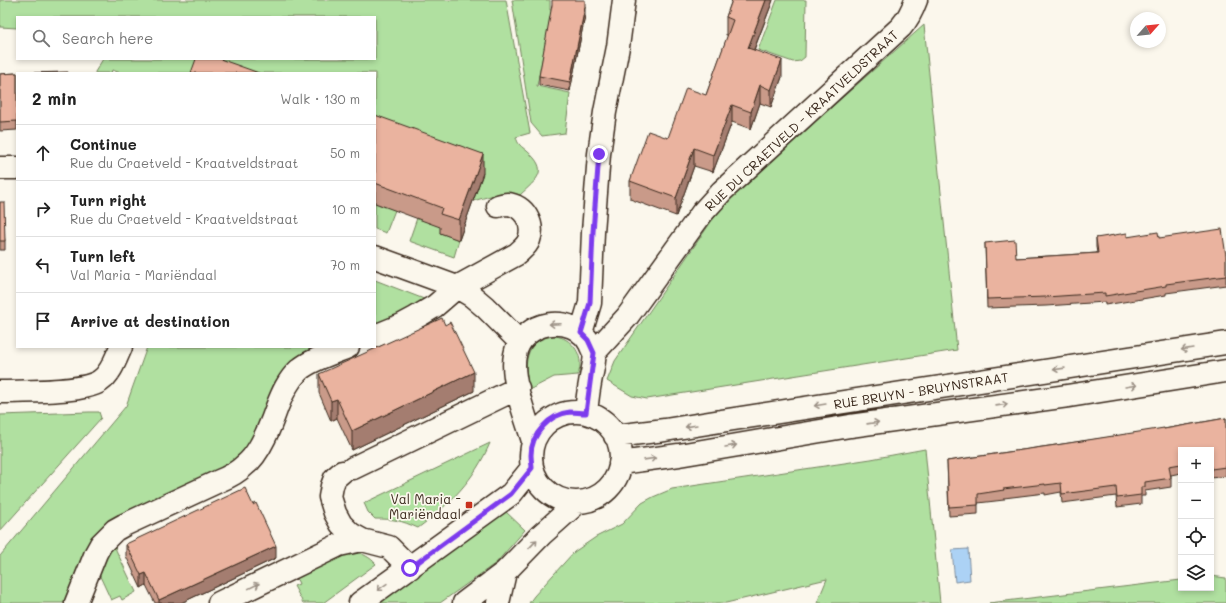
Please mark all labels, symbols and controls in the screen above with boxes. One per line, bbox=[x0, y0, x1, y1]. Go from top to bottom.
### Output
north arrow bbox=[1130, 12, 1166, 48]
search box bbox=[16, 16, 376, 60]
street label: RUE DU CRAETVELD - KRAATVELDSTRAAT bbox=[701, 26, 901, 214]
icon: search bbox=[30, 27, 52, 49]
text: Search here bbox=[62, 28, 153, 48]
text: 2 min bbox=[32, 87, 77, 109]
text: Walk · 130 m bbox=[280, 90, 360, 107]
text: Continue bbox=[70, 134, 137, 154]
icon: ahead bbox=[32, 142, 54, 164]
text: 50 m bbox=[330, 144, 360, 161]
route end bbox=[590, 145, 608, 163]
text: Rue du Craetveld - Kraatveldstraat bbox=[70, 154, 298, 171]
text: Turn right bbox=[70, 190, 147, 210]
icon: right bbox=[32, 198, 54, 220]
text: 10 m bbox=[332, 200, 360, 217]
text: Rue du Craetveld - Kraatveldstraat bbox=[70, 210, 298, 227]
text: Turn left bbox=[70, 246, 135, 266]
icon: left bbox=[32, 254, 54, 276]
text: 70 m bbox=[330, 256, 360, 273]
text: Val Maria - Mariëndaal bbox=[70, 266, 217, 283]
icon: arrive bbox=[32, 310, 54, 332]
text: Arrive at destination bbox=[70, 311, 230, 331]
one-way arrow bbox=[548, 320, 561, 328]
one-way arrow bbox=[1181, 345, 1194, 353]
one-way arrow bbox=[1053, 365, 1066, 373]
street label: RUE BRUYN - BRUYNSTRAAT bbox=[832, 368, 1010, 412]
one-way arrow bbox=[1124, 382, 1137, 390]
one-way arrow bbox=[814, 401, 827, 409]
one-way arrow bbox=[995, 401, 1008, 409]
one-way arrow bbox=[867, 419, 880, 427]
one-way arrow bbox=[685, 422, 698, 430]
one-way arrow bbox=[724, 442, 737, 450]
map controls bbox=[1178, 447, 1214, 591]
button: + bbox=[1178, 447, 1214, 483]
one-way arrow bbox=[643, 455, 656, 463]
button: − bbox=[1178, 483, 1214, 519]
place label: Val Maria - Mariëndaal bbox=[389, 490, 461, 522]
marker: Val Maria - Mariëndaal bbox=[464, 500, 474, 510]
button: locate bbox=[1178, 519, 1214, 555]
one-way arrow bbox=[528, 539, 537, 549]
button: layers bbox=[1178, 555, 1214, 591]
route start bbox=[401, 559, 419, 577]
one-way arrow bbox=[247, 582, 259, 589]
one-way arrow bbox=[376, 583, 387, 591]

